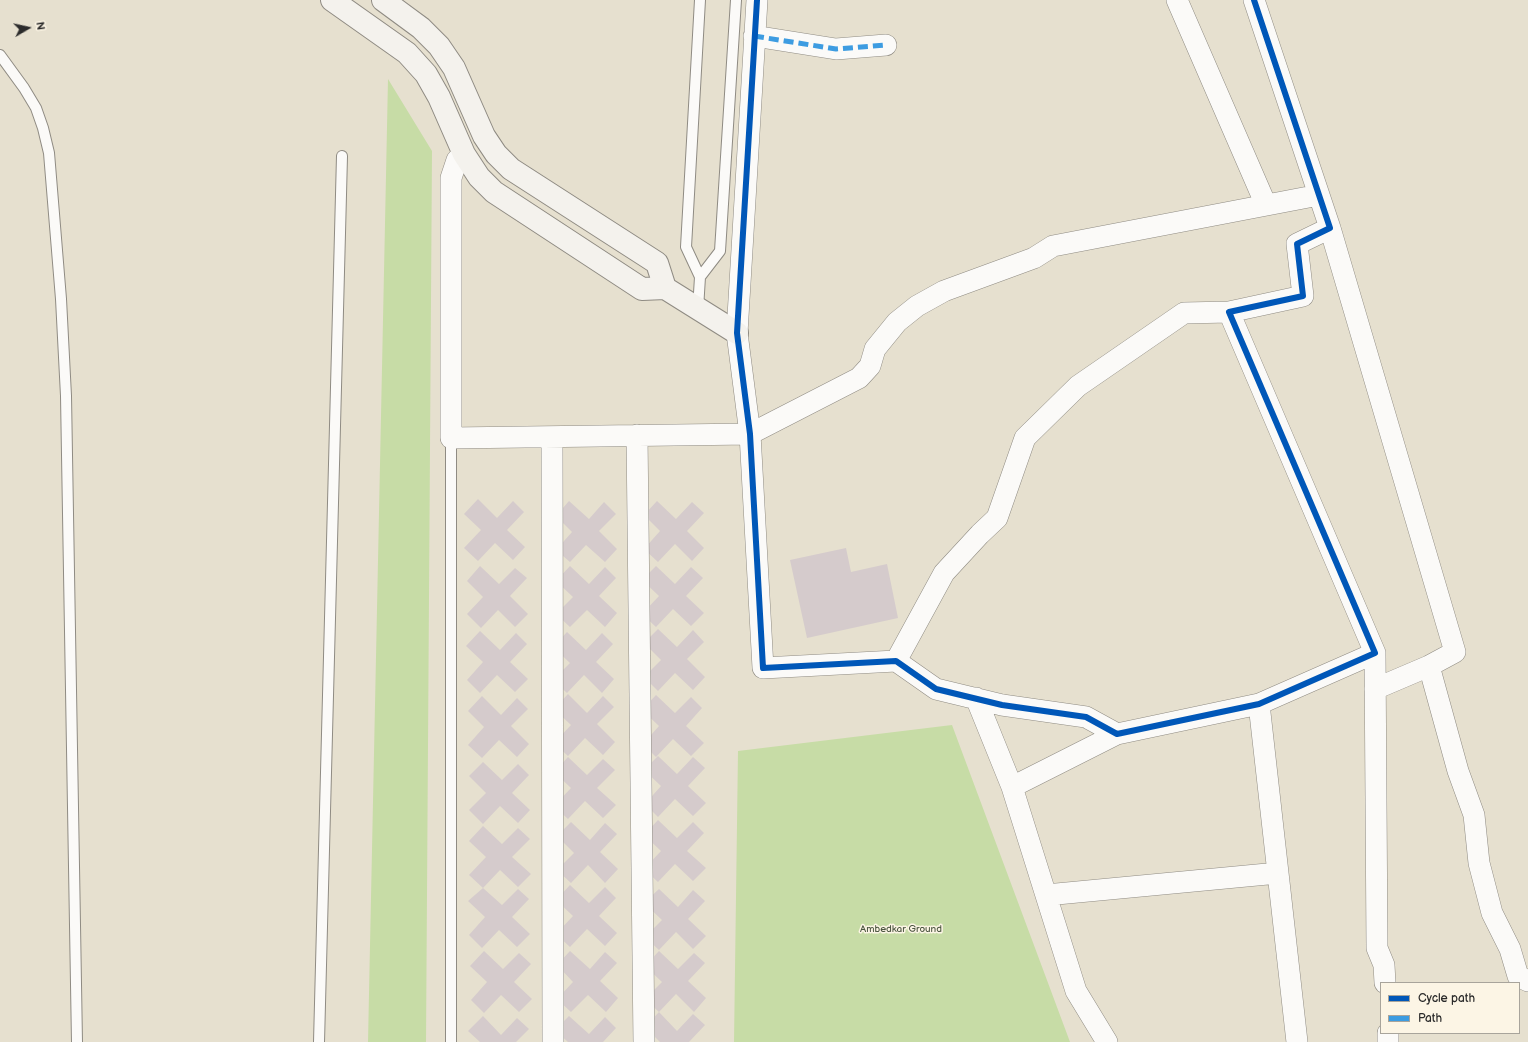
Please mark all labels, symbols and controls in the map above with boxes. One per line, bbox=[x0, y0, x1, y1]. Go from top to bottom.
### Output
north arrow bbox=[8, 8, 48, 48]
text: N bbox=[33, 21, 47, 31]
park label: Ambedkar Ground bbox=[860, 923, 942, 935]
legend bbox=[1380, 982, 1520, 1034]
text: Cycle path bbox=[1418, 991, 1475, 1006]
text: Path bbox=[1418, 1011, 1442, 1026]

